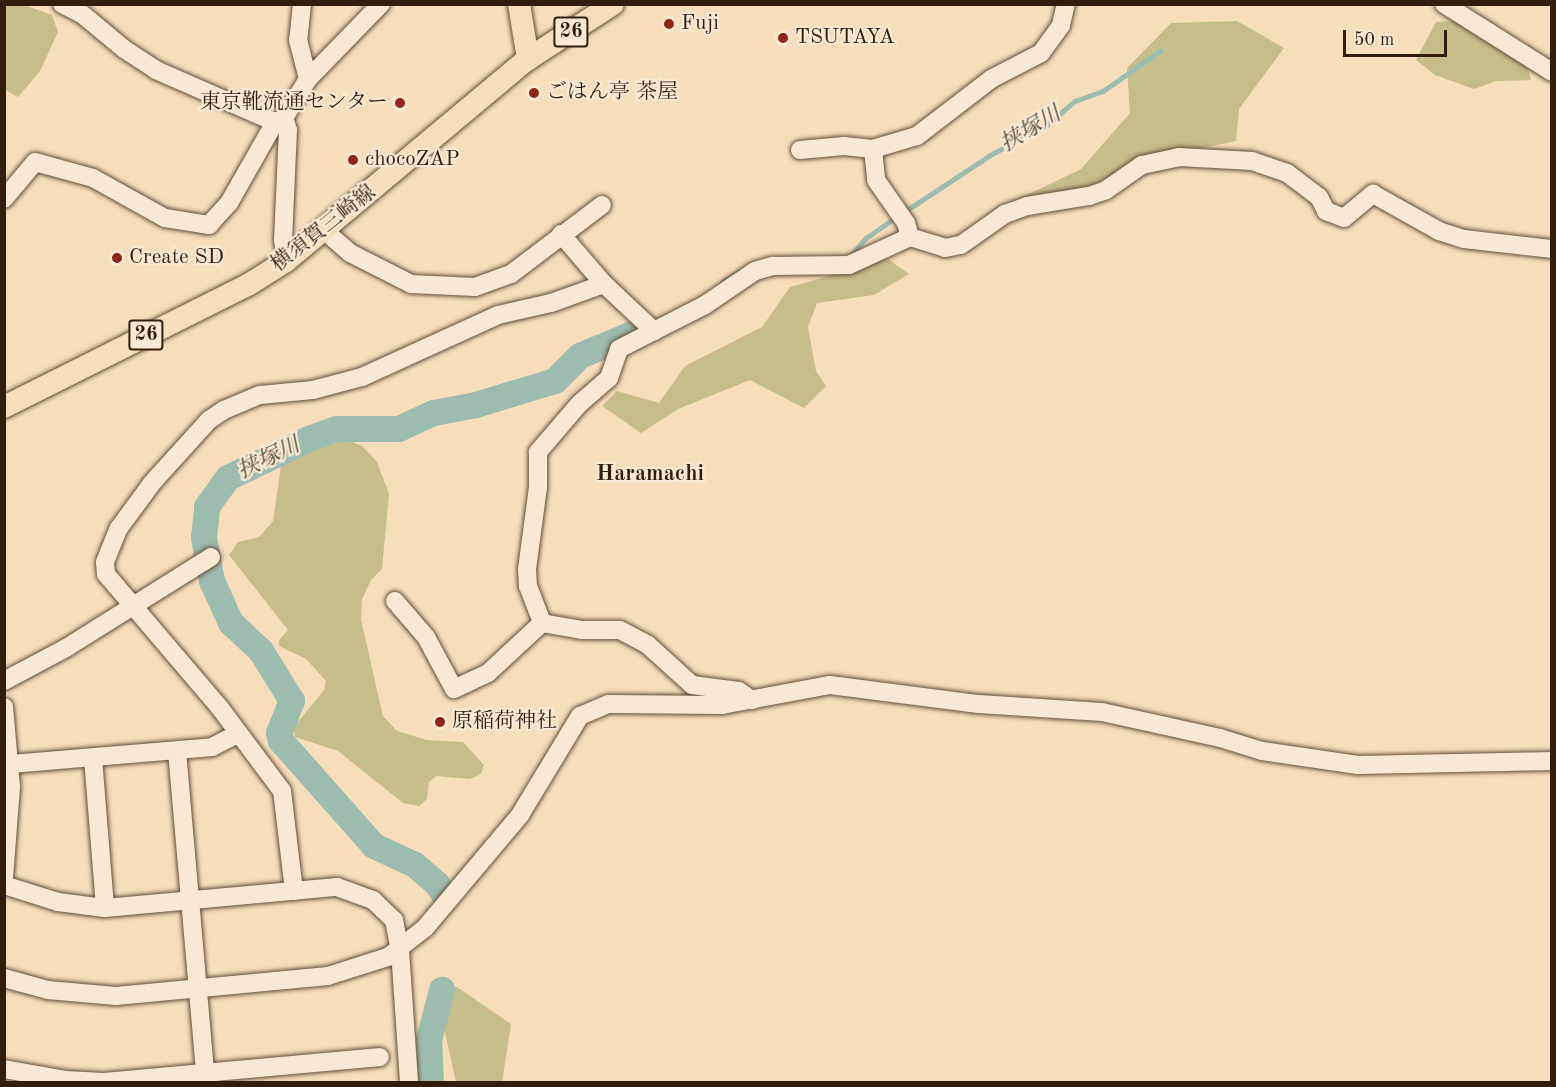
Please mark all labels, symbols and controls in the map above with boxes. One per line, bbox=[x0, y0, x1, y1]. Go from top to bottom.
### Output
place label: Fuji bbox=[681, 11, 719, 37]
road number: 26 bbox=[553, 15, 589, 49]
marker: Fuji bbox=[662, 17, 676, 31]
scale bar bbox=[1346, 18, 1450, 56]
place label: TSUTAYA bbox=[795, 25, 895, 51]
marker: TSUTAYA bbox=[776, 31, 790, 45]
text: 50 m bbox=[1354, 31, 1394, 49]
place label: ごはん亭 茶屋 bbox=[546, 80, 678, 106]
marker: ごはん亭 茶屋 bbox=[527, 86, 541, 100]
place label: 東京靴流通センター bbox=[199, 90, 388, 116]
marker: 東京靴流通センター bbox=[393, 96, 407, 110]
water label: 挟塚川 bbox=[996, 102, 1066, 158]
place label: chocoZAP bbox=[365, 147, 460, 173]
marker: chocoZAP bbox=[346, 153, 360, 167]
street label: 横須賀三崎線 bbox=[267, 180, 381, 278]
place label: Create SD bbox=[129, 245, 224, 271]
marker: Create SD bbox=[110, 251, 124, 265]
road number: 26 bbox=[128, 318, 164, 352]
water label: 挟塚川 bbox=[234, 433, 304, 485]
district label: Haramachi bbox=[596, 462, 704, 488]
place label: 原稲荷神社 bbox=[452, 709, 557, 735]
marker: 原稲荷神社 bbox=[433, 715, 447, 729]

